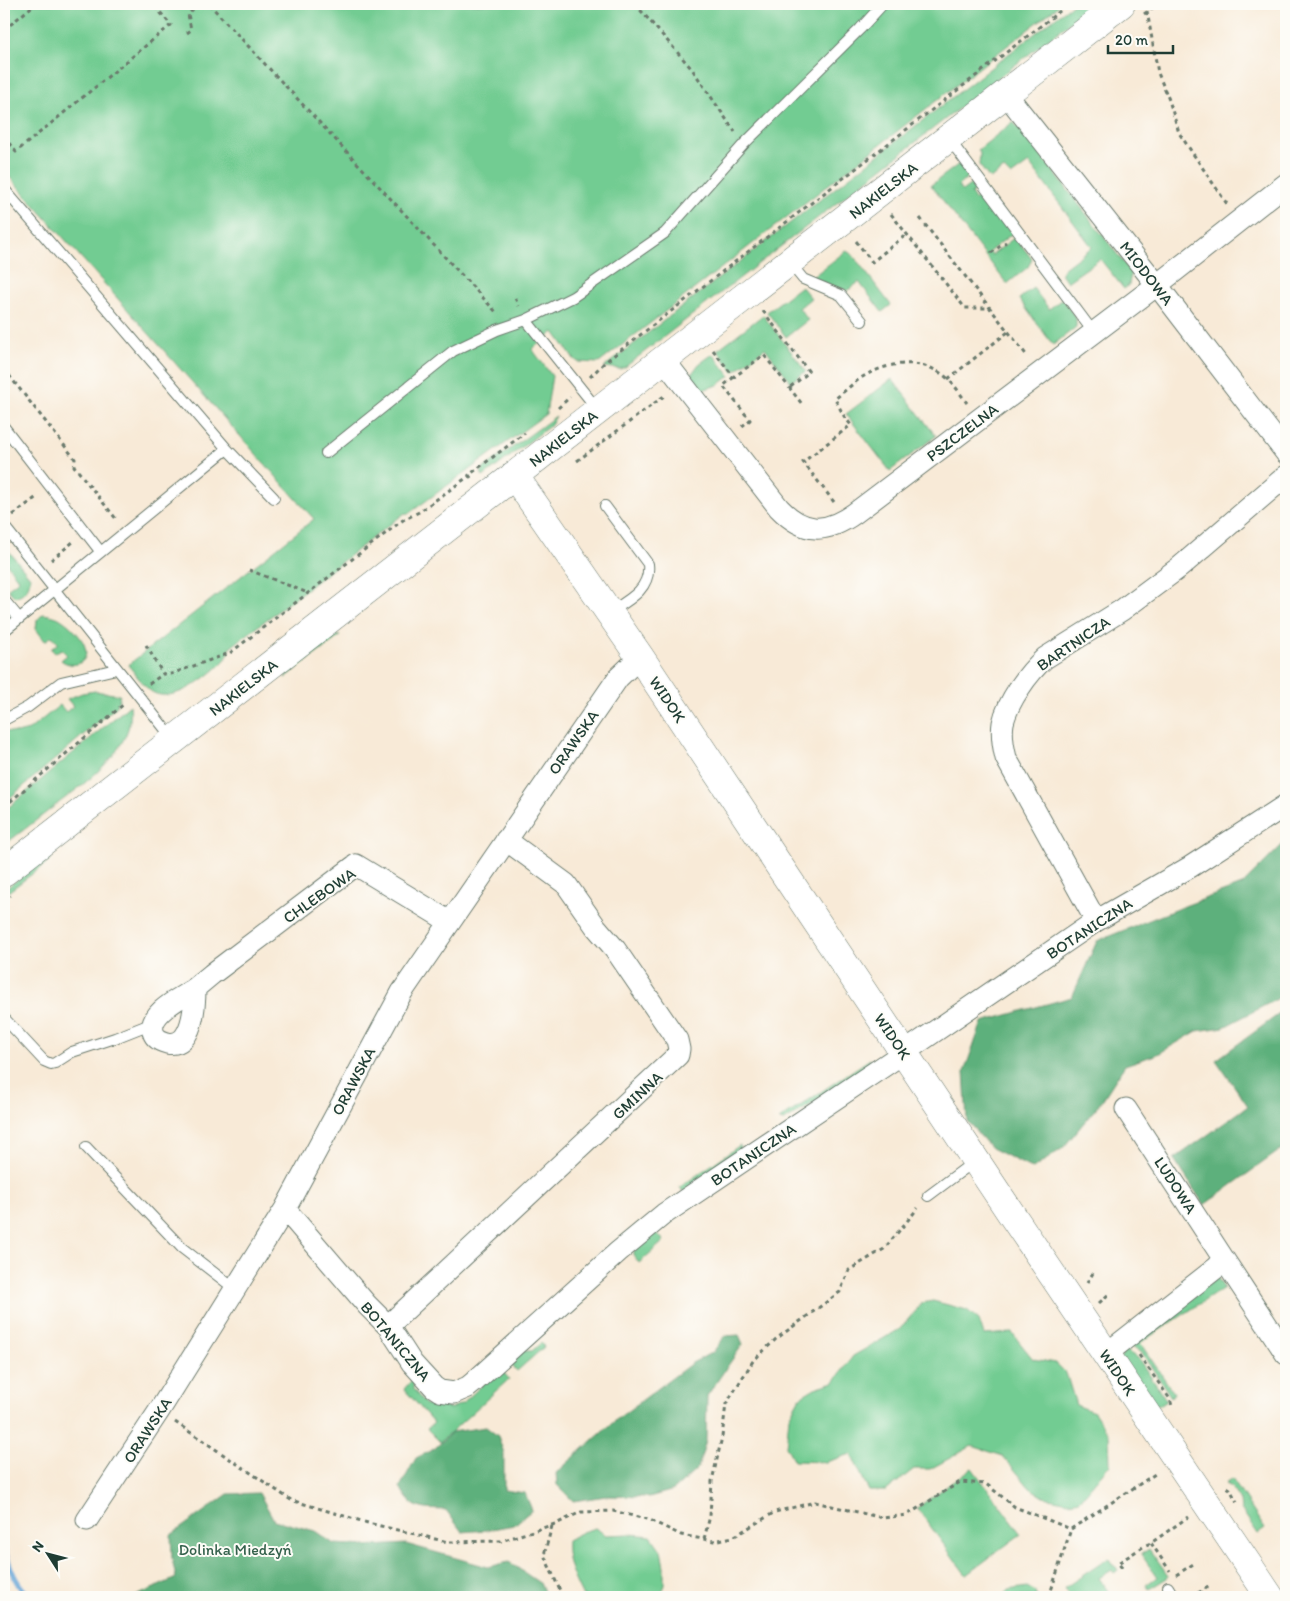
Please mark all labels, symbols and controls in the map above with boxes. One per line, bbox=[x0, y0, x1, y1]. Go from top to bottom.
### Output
scale bar bbox=[1108, 22, 1172, 54]
text: 20 m bbox=[1115, 31, 1149, 49]
street label: NAKIELSKA bbox=[845, 158, 921, 223]
street label: MIODOWA bbox=[1116, 238, 1177, 309]
street label: PSZCZELNA bbox=[923, 399, 1002, 465]
street label: NAKIELSKA bbox=[525, 406, 601, 471]
street label: BARTNICZA bbox=[1033, 612, 1113, 675]
street label: NAKIELSKA bbox=[205, 655, 281, 720]
street label: WIDOK bbox=[645, 673, 690, 727]
street label: ORAWSKA bbox=[544, 706, 603, 778]
street label: CHLEBOWA bbox=[279, 864, 359, 927]
street label: BOTANICZNA bbox=[1043, 894, 1136, 963]
street label: WIDOK bbox=[870, 1010, 915, 1064]
street label: ORAWSKA bbox=[328, 1044, 379, 1119]
street label: GMINNA bbox=[608, 1067, 666, 1123]
street label: BOTANICZNA bbox=[707, 1119, 799, 1190]
street label: LUDOWA bbox=[1150, 1153, 1201, 1217]
street label: BOTANICZNA bbox=[357, 1298, 435, 1385]
street label: WIDOK bbox=[1095, 1346, 1140, 1400]
street label: ORAWSKA bbox=[119, 1394, 176, 1467]
north arrow bbox=[22, 1528, 72, 1578]
text: N bbox=[28, 1538, 48, 1555]
park label: Dolinka Miedzyń bbox=[178, 1540, 292, 1559]

